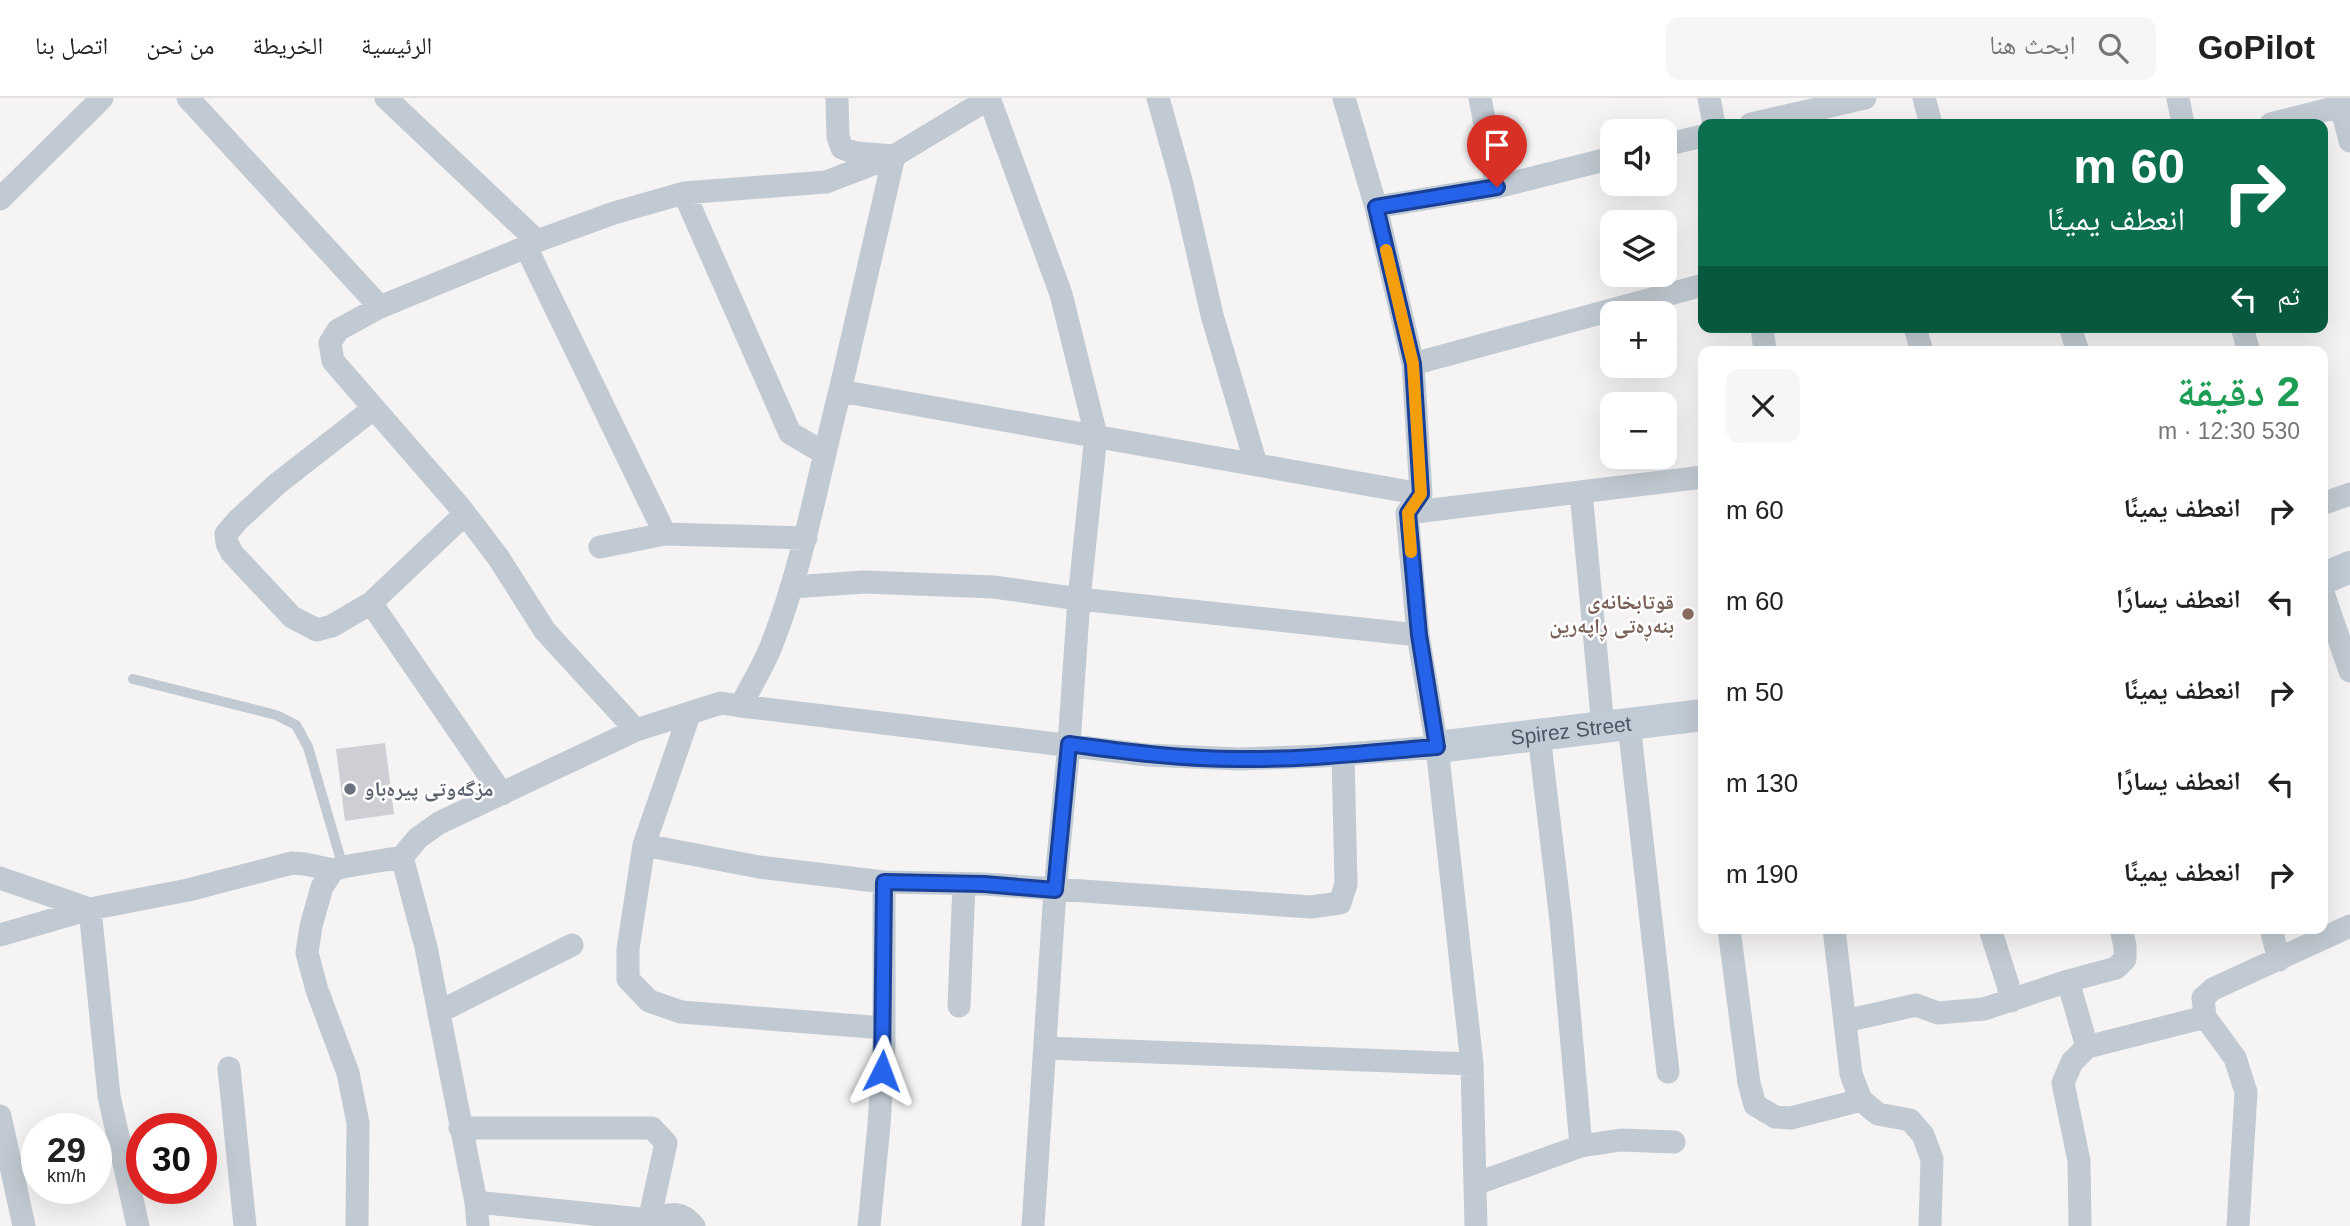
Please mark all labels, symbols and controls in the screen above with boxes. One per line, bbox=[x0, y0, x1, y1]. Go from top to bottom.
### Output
search box bbox=[1666, 17, 2156, 80]
icon: search bbox=[2094, 29, 2132, 67]
text: GoPilot bbox=[2198, 29, 2315, 66]
text: ابحث هنا bbox=[1989, 30, 2076, 60]
text: اتصل بنا bbox=[35, 32, 108, 59]
text: من نحن bbox=[146, 32, 214, 59]
text: الخريطة bbox=[252, 32, 323, 59]
text: الرئيسية bbox=[361, 32, 432, 59]
pin bbox=[1467, 115, 1527, 187]
map controls bbox=[1600, 119, 1677, 469]
button: sound bbox=[1600, 119, 1677, 196]
icon: arrive bbox=[1478, 126, 1516, 164]
text: 60 m bbox=[2073, 139, 2185, 193]
icon: right bbox=[2209, 147, 2300, 238]
text: انعطف يمينًا bbox=[2047, 201, 2185, 237]
button: layers bbox=[1600, 210, 1677, 287]
icon: left bbox=[2225, 280, 2263, 318]
text: ثم bbox=[2277, 281, 2300, 311]
button: + bbox=[1600, 301, 1677, 378]
text: 2 دقيقة bbox=[2177, 368, 2300, 415]
button: close bbox=[1726, 369, 1800, 443]
button: − bbox=[1600, 392, 1677, 469]
text: 530 m · 12:30 bbox=[2158, 418, 2300, 444]
icon: right bbox=[2262, 492, 2300, 530]
text: انعطف يمينًا bbox=[2124, 493, 2241, 523]
text: 60 m bbox=[1726, 495, 1784, 525]
icon: left bbox=[2262, 583, 2300, 621]
text: انعطف يسارًا bbox=[2116, 584, 2241, 614]
text: 60 m bbox=[1726, 586, 1784, 616]
place label: قوتابخانەی بنەڕەتی ڕاپەرین bbox=[1549, 590, 1674, 642]
marker: قوتابخانەی بنەڕەتی ڕاپەرین bbox=[1680, 606, 1696, 622]
icon: right bbox=[2262, 674, 2300, 712]
text: انعطف يمينًا bbox=[2124, 675, 2241, 705]
text: 50 m bbox=[1726, 677, 1784, 707]
street label: Spirez Street bbox=[1509, 712, 1633, 749]
icon: left bbox=[2262, 765, 2300, 803]
text: انعطف يسارًا bbox=[2116, 766, 2241, 796]
text: 130 m bbox=[1726, 768, 1798, 798]
place label: مزگەوتی پیرەباو bbox=[364, 777, 494, 802]
marker: مزگەوتی پیرەباو bbox=[342, 781, 358, 797]
icon: right bbox=[2262, 856, 2300, 894]
text: انعطف يمينًا bbox=[2124, 857, 2241, 887]
text: 190 m bbox=[1726, 859, 1798, 889]
position arrow bbox=[845, 1034, 919, 1108]
speed limit sign: 30 bbox=[126, 1113, 217, 1204]
text: 29 bbox=[47, 1130, 86, 1169]
text: km/h bbox=[47, 1166, 86, 1186]

